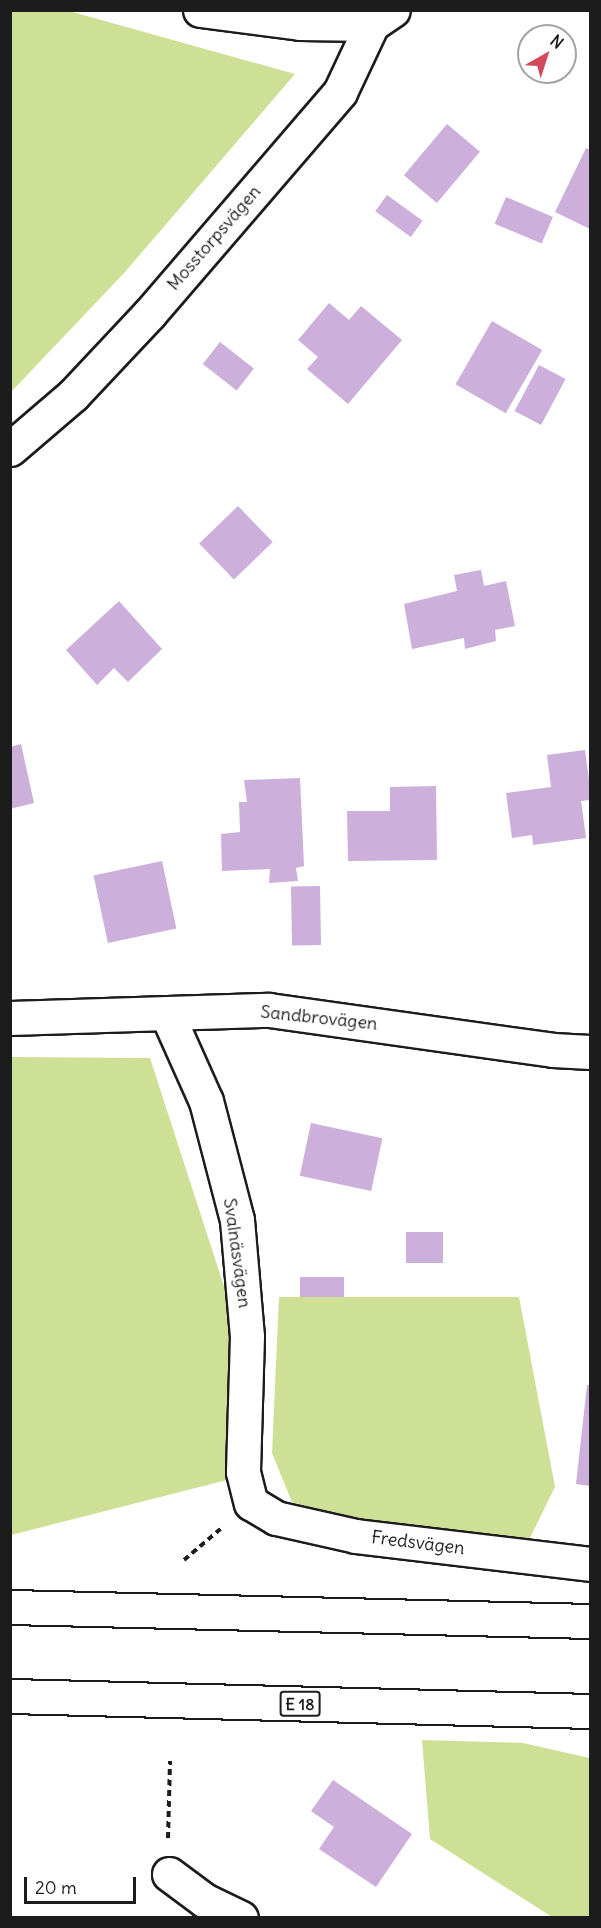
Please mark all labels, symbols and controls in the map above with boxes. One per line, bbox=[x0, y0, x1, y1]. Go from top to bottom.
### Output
north arrow bbox=[517, 24, 577, 84]
text: N bbox=[546, 30, 568, 53]
street label: Mosstorpsvägen bbox=[163, 181, 265, 295]
street label: Sandbrovägen bbox=[259, 1001, 379, 1035]
street label: Svalnäsvägen bbox=[219, 1197, 255, 1309]
street label: Fredsvägen bbox=[370, 1527, 466, 1559]
road number: E 18 bbox=[279, 1691, 321, 1717]
scale bar bbox=[27, 1865, 140, 1903]
text: 20 m bbox=[35, 1876, 77, 1899]

